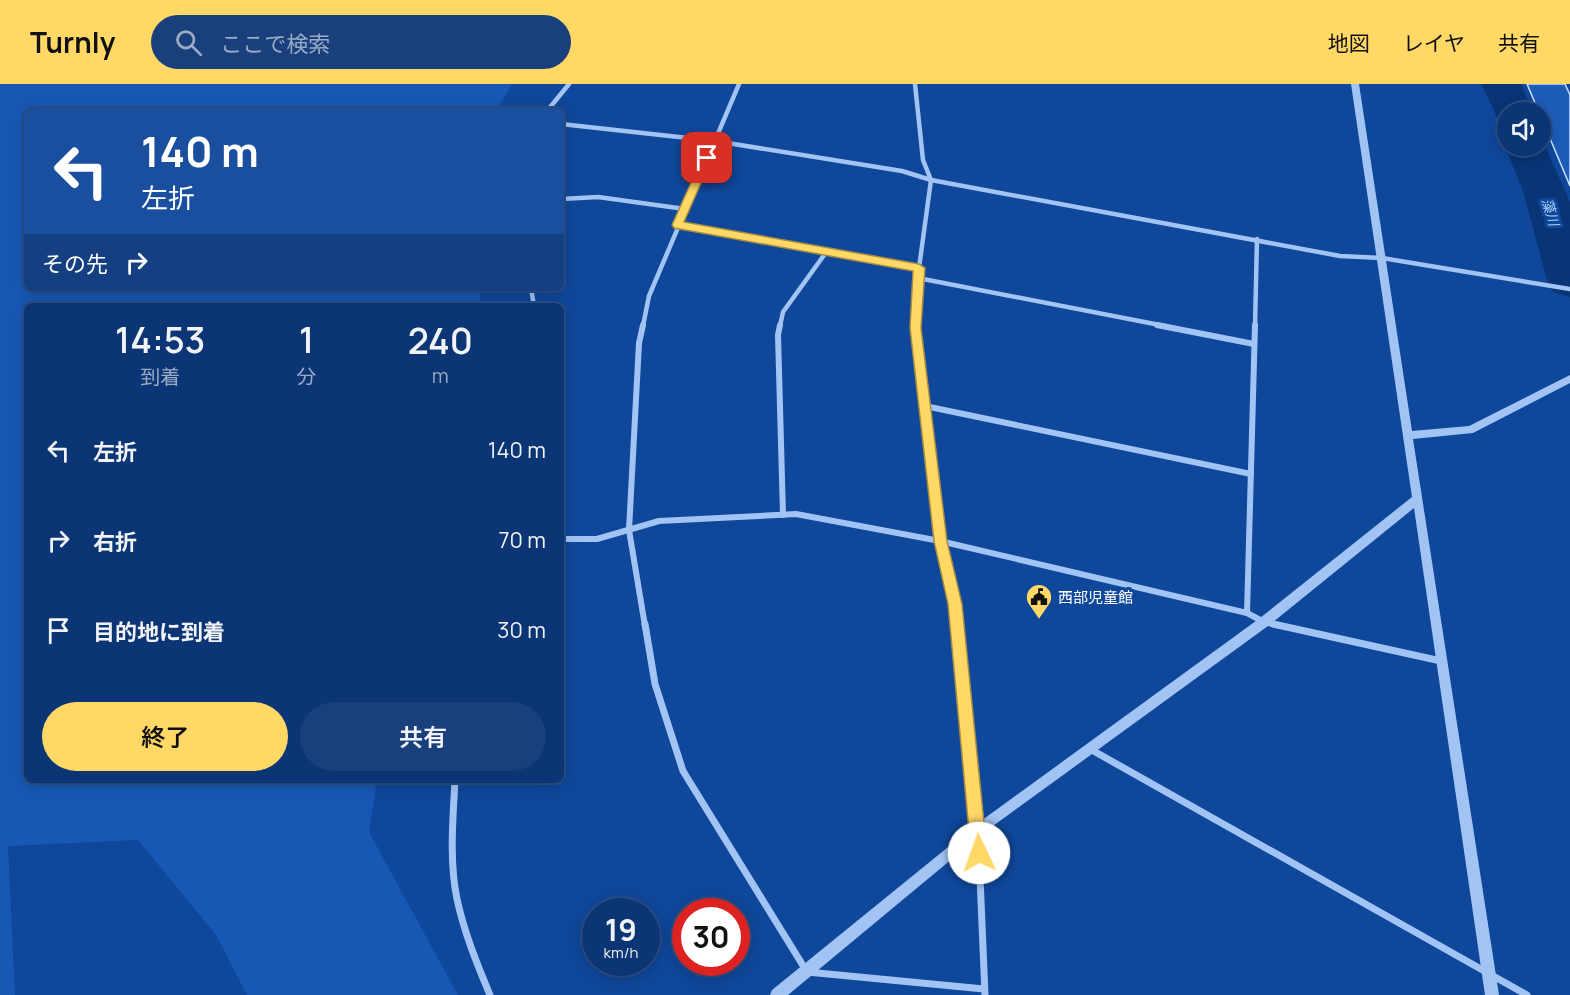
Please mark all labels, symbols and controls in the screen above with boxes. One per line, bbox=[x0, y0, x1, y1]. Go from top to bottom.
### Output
search box bbox=[151, 15, 571, 69]
text: Turnly bbox=[30, 23, 115, 61]
icon: search bbox=[172, 26, 205, 59]
text: ここで検索 bbox=[220, 29, 330, 59]
text: 地図 bbox=[1328, 29, 1370, 57]
text: レイヤ bbox=[1403, 29, 1465, 57]
text: 共有 bbox=[1498, 29, 1540, 57]
map controls bbox=[1497, 102, 1551, 156]
button: sound bbox=[1497, 102, 1551, 156]
text: 140 m bbox=[141, 122, 259, 180]
icon: left bbox=[42, 132, 120, 210]
pin bbox=[681, 132, 732, 183]
icon: arrive bbox=[690, 141, 723, 174]
text: 左折 bbox=[141, 179, 195, 216]
water label: 藻川 bbox=[1538, 196, 1565, 230]
icon: right bbox=[120, 246, 153, 279]
text: その先 bbox=[42, 249, 108, 279]
text: 14:53 bbox=[115, 315, 205, 364]
text: 1 bbox=[299, 315, 314, 364]
text: 240 bbox=[408, 316, 473, 365]
text: m bbox=[432, 362, 449, 389]
text: 到着 bbox=[140, 363, 180, 390]
text: 分 bbox=[297, 363, 317, 390]
icon: left bbox=[42, 434, 75, 467]
text: 140 m bbox=[488, 435, 546, 465]
text: 左折 bbox=[93, 437, 137, 467]
icon: right bbox=[42, 524, 75, 557]
text: 70 m bbox=[498, 525, 546, 555]
text: 右折 bbox=[93, 527, 137, 557]
public building icon: 西部児童館 bbox=[1024, 582, 1054, 620]
place label: 西部児童館 bbox=[1058, 587, 1133, 608]
icon: arrive bbox=[42, 614, 75, 647]
text: 30 m bbox=[497, 615, 546, 645]
text: 目的地に到着 bbox=[93, 617, 225, 647]
button: 終了 bbox=[42, 702, 288, 771]
button: 共有 bbox=[300, 702, 546, 771]
position arrow bbox=[947, 821, 1011, 885]
speed limit sign: 30 bbox=[672, 898, 750, 976]
text: 19 bbox=[605, 909, 637, 950]
text: km/h bbox=[604, 942, 638, 963]

